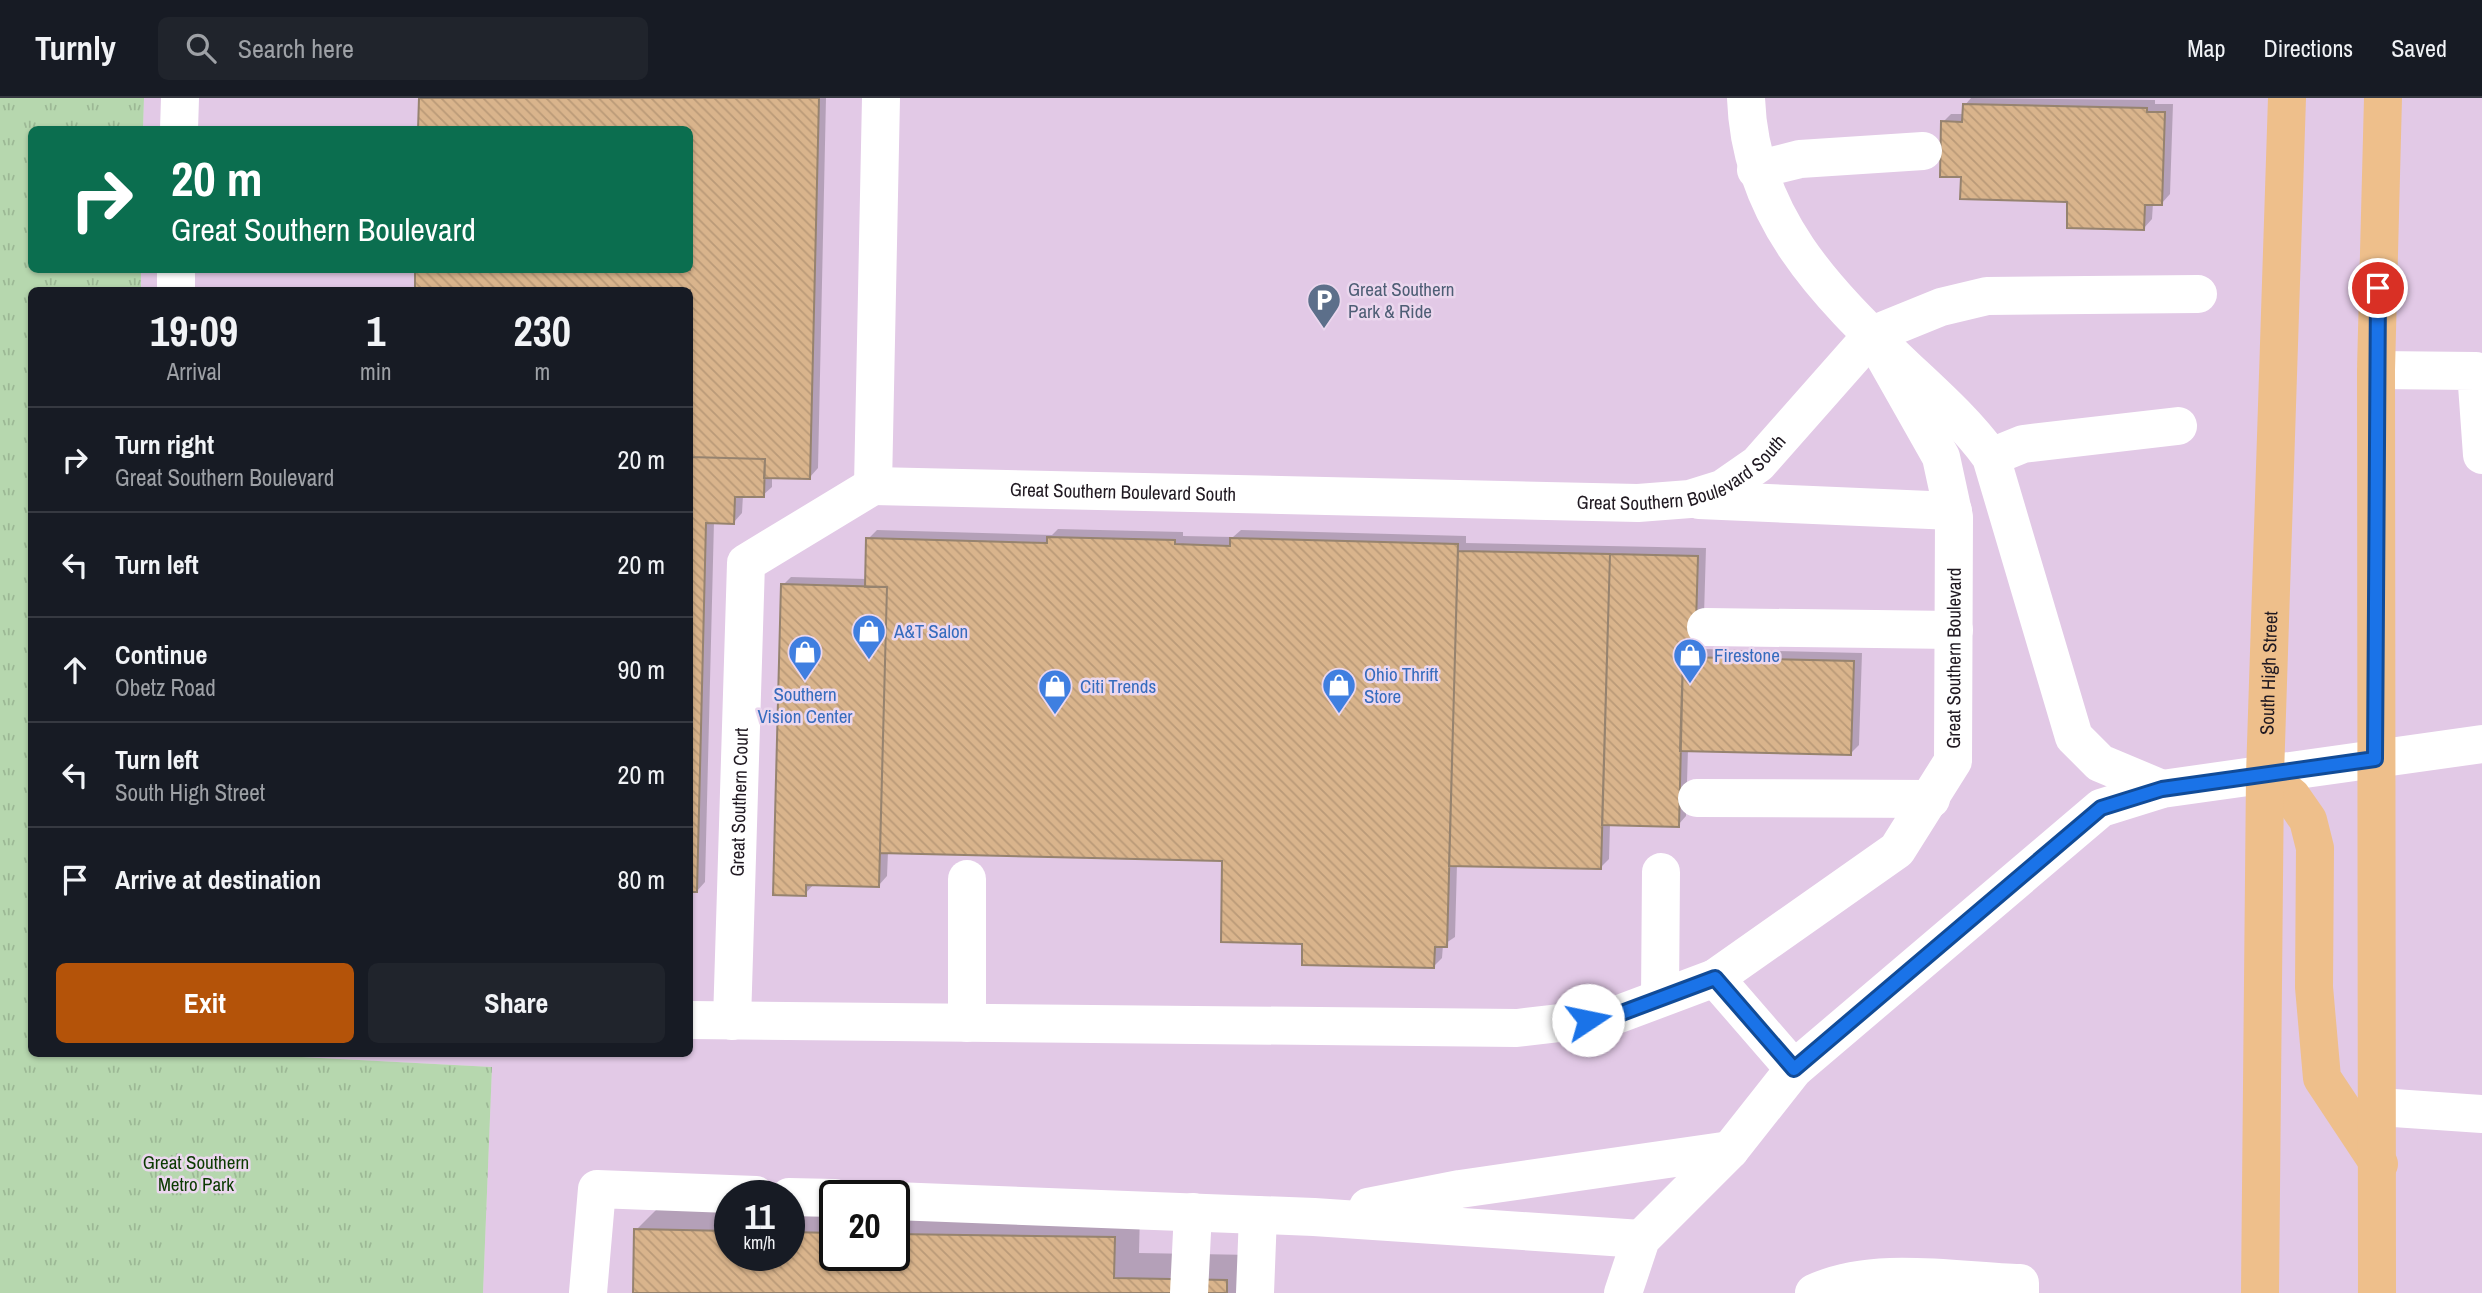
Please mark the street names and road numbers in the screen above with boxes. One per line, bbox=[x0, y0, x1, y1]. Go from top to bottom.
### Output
street label: Great Southern Boulevard South bbox=[1576, 429, 1791, 516]
street label: Great Southern Boulevard South bbox=[1010, 476, 1236, 507]
street label: Great Southern Boulevard bbox=[1940, 568, 1967, 749]
street label: South High Street bbox=[2253, 610, 2283, 735]
street label: Great Southern Court bbox=[723, 727, 754, 877]

